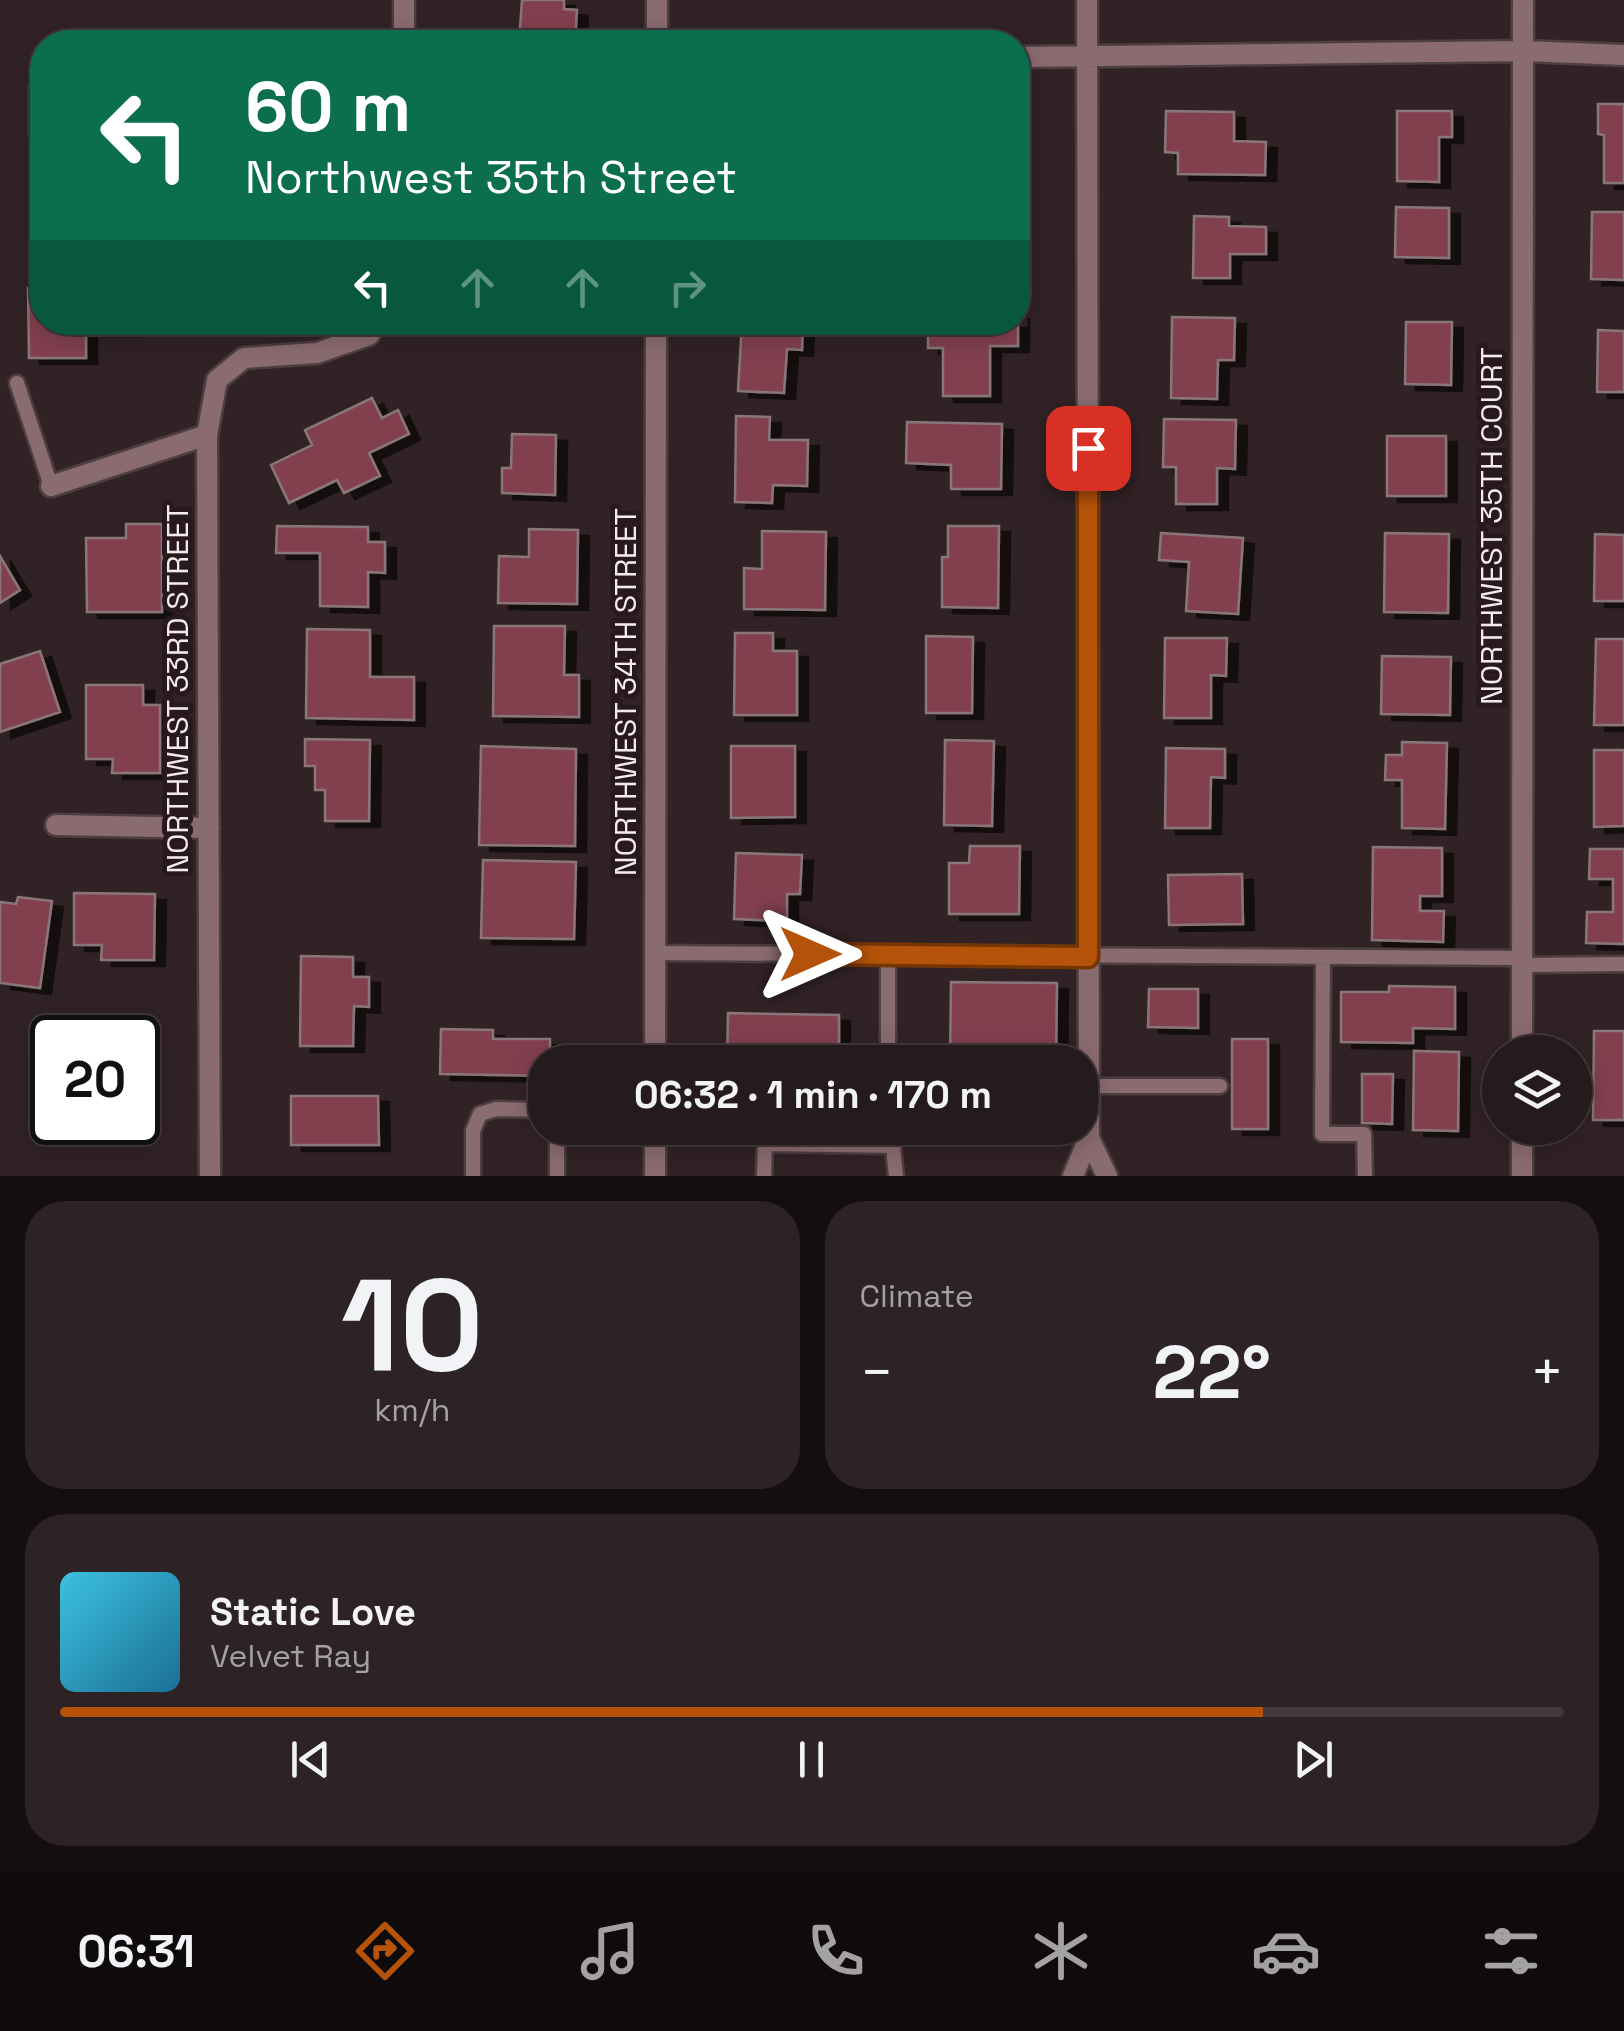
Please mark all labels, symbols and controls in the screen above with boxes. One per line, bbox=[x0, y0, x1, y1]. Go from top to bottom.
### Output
text: 60 m bbox=[245, 62, 411, 151]
icon: left bbox=[80, 70, 210, 200]
text: Northwest 35th Street bbox=[245, 149, 737, 206]
icon: left bbox=[345, 260, 400, 315]
icon: ahead bbox=[450, 260, 505, 315]
icon: ahead bbox=[555, 260, 610, 315]
icon: right bbox=[660, 260, 715, 315]
street label: NORTHWEST 35TH COURT bbox=[1472, 347, 1511, 705]
pin bbox=[1046, 406, 1131, 491]
icon: arrive bbox=[1061, 421, 1116, 476]
street label: NORTHWEST 33RD STREET bbox=[158, 504, 197, 874]
street label: NORTHWEST 34TH STREET bbox=[606, 508, 645, 876]
position arrow bbox=[758, 902, 862, 1006]
speed limit sign: 20 bbox=[30, 1015, 160, 1145]
map controls bbox=[1482, 1035, 1592, 1145]
button: layers bbox=[1482, 1035, 1592, 1145]
text: 06:32 · 1 min · 170 m bbox=[634, 1071, 992, 1119]
text: 10 bbox=[341, 1242, 484, 1408]
text: Climate bbox=[860, 1276, 974, 1316]
text: 22° bbox=[1152, 1324, 1271, 1420]
text: − bbox=[860, 1337, 894, 1407]
text: + bbox=[1530, 1337, 1564, 1407]
text: km/h bbox=[374, 1390, 450, 1430]
text: Static Love bbox=[210, 1588, 416, 1636]
text: Velvet Ray bbox=[210, 1636, 371, 1676]
icon: previous bbox=[283, 1732, 338, 1787]
icon: pause bbox=[784, 1732, 839, 1787]
icon: next bbox=[1286, 1732, 1341, 1787]
icon: directions bbox=[350, 1916, 420, 1986]
icon: music bbox=[575, 1916, 645, 1986]
icon: phone bbox=[801, 1916, 871, 1986]
icon: climate bbox=[1026, 1916, 1096, 1986]
icon: car bbox=[1251, 1916, 1321, 1986]
icon: filters bbox=[1476, 1916, 1546, 1986]
text: 06:31 bbox=[78, 1923, 195, 1980]

